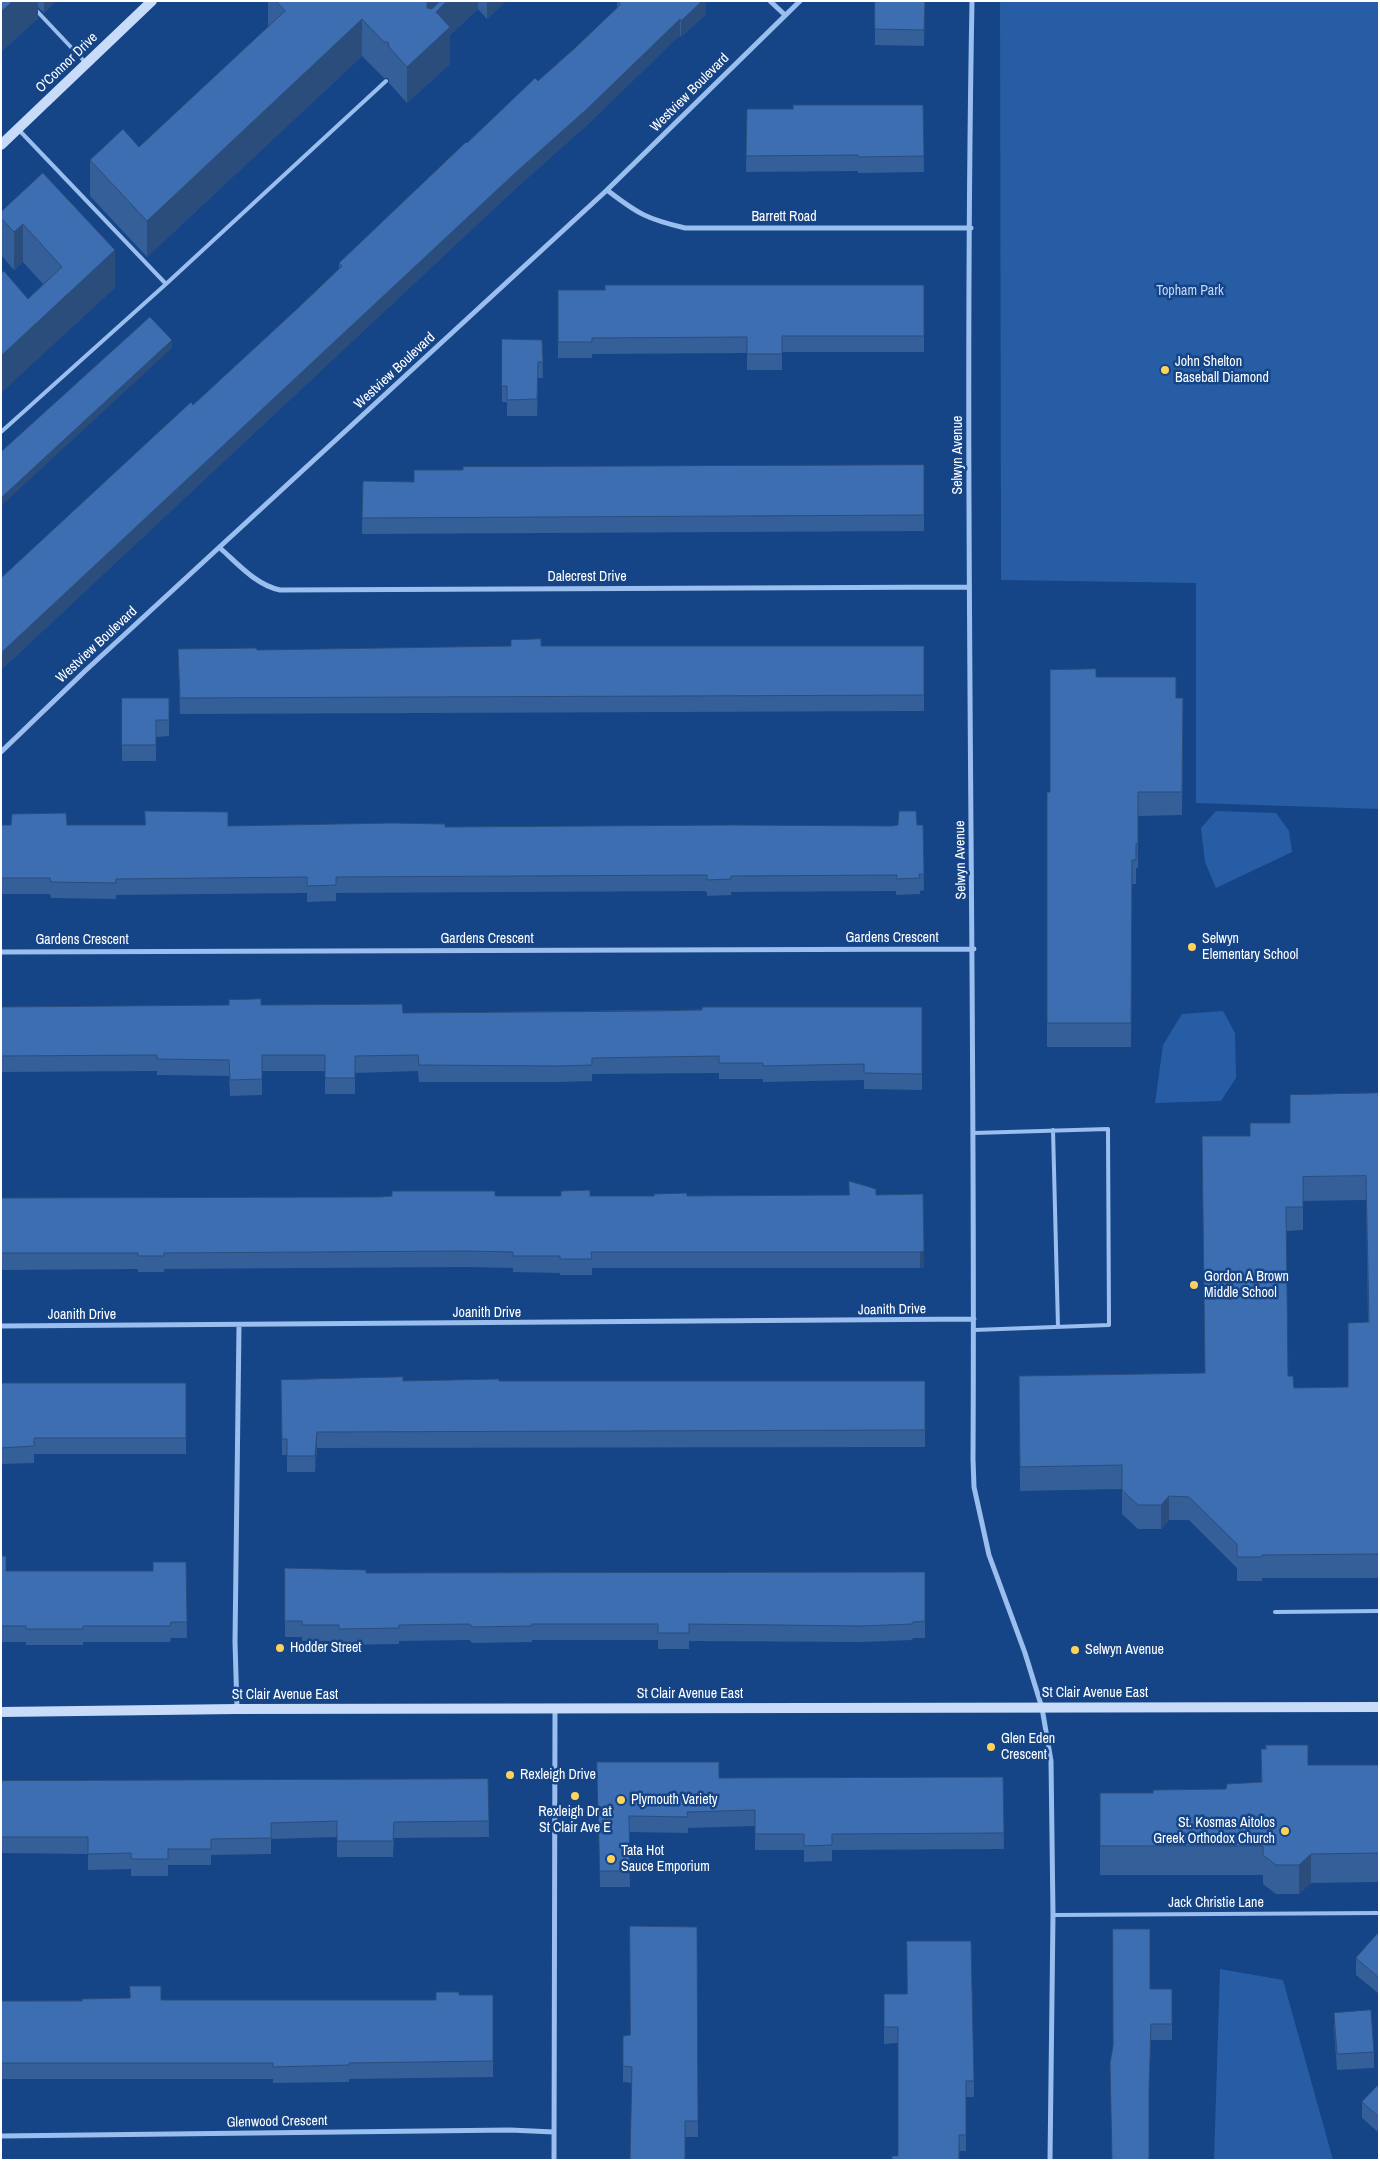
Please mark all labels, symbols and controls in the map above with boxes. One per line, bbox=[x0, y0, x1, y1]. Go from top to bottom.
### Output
street label: O'Connor Drive bbox=[33, 29, 101, 97]
street label: Westview Boulevard bbox=[647, 50, 733, 136]
street label: Barrett Road bbox=[751, 209, 817, 225]
park label: Topham Park bbox=[1156, 283, 1224, 299]
street label: Westview Boulevard bbox=[351, 329, 439, 413]
place label: John Shelton Baseball Diamond bbox=[1175, 354, 1269, 387]
marker: John Shelton Baseball Diamond bbox=[1159, 364, 1171, 376]
street label: Selwyn Avenue bbox=[950, 416, 966, 494]
street label: Dalecrest Drive bbox=[547, 569, 627, 585]
street label: Westview Boulevard bbox=[53, 603, 141, 687]
street label: Selwyn Avenue bbox=[952, 820, 970, 900]
street label: Gardens Crescent bbox=[845, 930, 939, 946]
street label: Gardens Crescent bbox=[440, 931, 534, 947]
place label: Selwyn Elementary School bbox=[1202, 931, 1298, 964]
street label: Gardens Crescent bbox=[35, 932, 129, 948]
marker: Selwyn Elementary School bbox=[1186, 941, 1198, 953]
place label: Gordon A Brown Middle School bbox=[1204, 1269, 1289, 1302]
marker: Gordon A Brown Middle School bbox=[1188, 1279, 1200, 1291]
street label: Joanith Drive bbox=[858, 1301, 926, 1319]
street label: Joanith Drive bbox=[453, 1305, 521, 1321]
street label: Joanith Drive bbox=[48, 1307, 116, 1323]
place label: Hodder Street bbox=[290, 1640, 361, 1656]
marker: Hodder Street bbox=[274, 1642, 286, 1654]
place label: Selwyn Avenue bbox=[1085, 1642, 1164, 1658]
marker: Selwyn Avenue bbox=[1069, 1644, 1081, 1656]
street label: St Clair Avenue East bbox=[1042, 1685, 1148, 1701]
street label: St Clair Avenue East bbox=[637, 1686, 743, 1702]
street label: St Clair Avenue East bbox=[232, 1687, 338, 1703]
place label: Glen Eden Crescent bbox=[1001, 1731, 1055, 1764]
marker: Glen Eden Crescent bbox=[985, 1741, 997, 1753]
place label: Rexleigh Drive bbox=[520, 1767, 596, 1783]
marker: Rexleigh Drive bbox=[504, 1769, 516, 1781]
marker: Rexleigh Dr at St Clair Ave E bbox=[569, 1790, 581, 1802]
place label: Plymouth Variety bbox=[631, 1792, 718, 1808]
marker: Plymouth Variety bbox=[615, 1794, 627, 1806]
place label: Rexleigh Dr at St Clair Ave E bbox=[538, 1804, 612, 1836]
place label: St. Kosmas Aitolos Greek Orthodox Church bbox=[1153, 1815, 1275, 1848]
marker: St. Kosmas Aitolos Greek Orthodox Church bbox=[1279, 1825, 1291, 1837]
place label: Tata Hot Sauce Emporium bbox=[621, 1843, 710, 1875]
marker: Tata Hot Sauce Emporium bbox=[605, 1853, 617, 1865]
street label: Jack Christie Lane bbox=[1168, 1895, 1264, 1911]
street label: Glenwood Crescent bbox=[226, 2113, 328, 2131]

